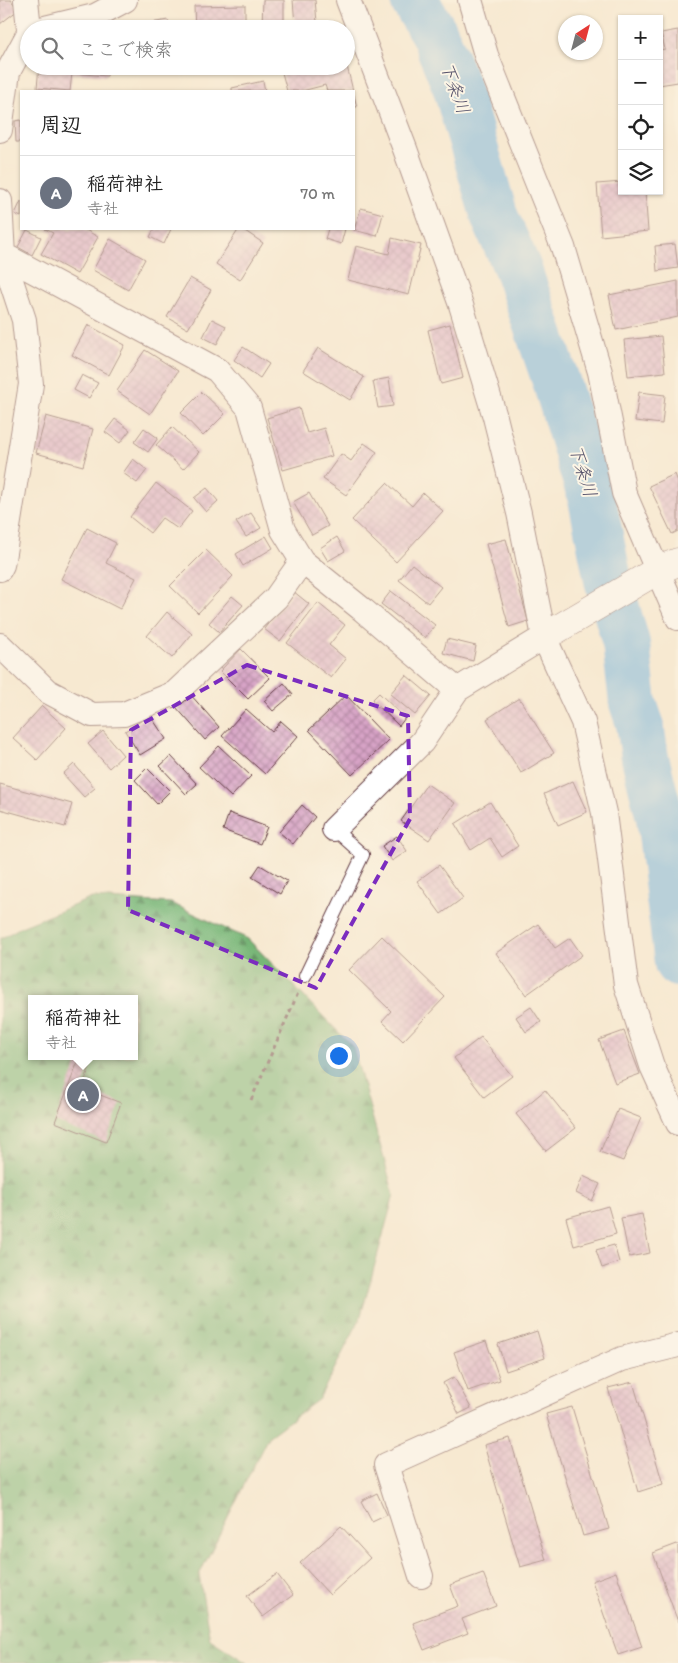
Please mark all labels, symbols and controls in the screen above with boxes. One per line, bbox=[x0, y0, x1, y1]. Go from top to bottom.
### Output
north arrow bbox=[558, 15, 603, 60]
map controls bbox=[618, 15, 663, 195]
button: + bbox=[618, 15, 663, 60]
search box bbox=[20, 20, 355, 75]
icon: search bbox=[38, 34, 66, 62]
text: ここで検索 bbox=[78, 38, 173, 61]
water label: 下条川 bbox=[435, 59, 475, 117]
button: − bbox=[618, 60, 663, 105]
button: locate bbox=[618, 105, 663, 150]
text: 周辺 bbox=[40, 112, 82, 137]
button: layers bbox=[618, 150, 663, 195]
text: 稲荷神社 bbox=[87, 172, 163, 195]
text: A bbox=[51, 184, 61, 203]
text: 70 m bbox=[300, 184, 335, 203]
text: 寺社 bbox=[87, 199, 119, 218]
water label: 下条川 bbox=[565, 442, 601, 500]
popup bbox=[28, 995, 138, 1060]
text: 稲荷神社 bbox=[45, 1006, 121, 1029]
text: 寺社 bbox=[45, 1033, 77, 1052]
your location bbox=[326, 1043, 352, 1069]
pin: A bbox=[67, 1076, 99, 1114]

